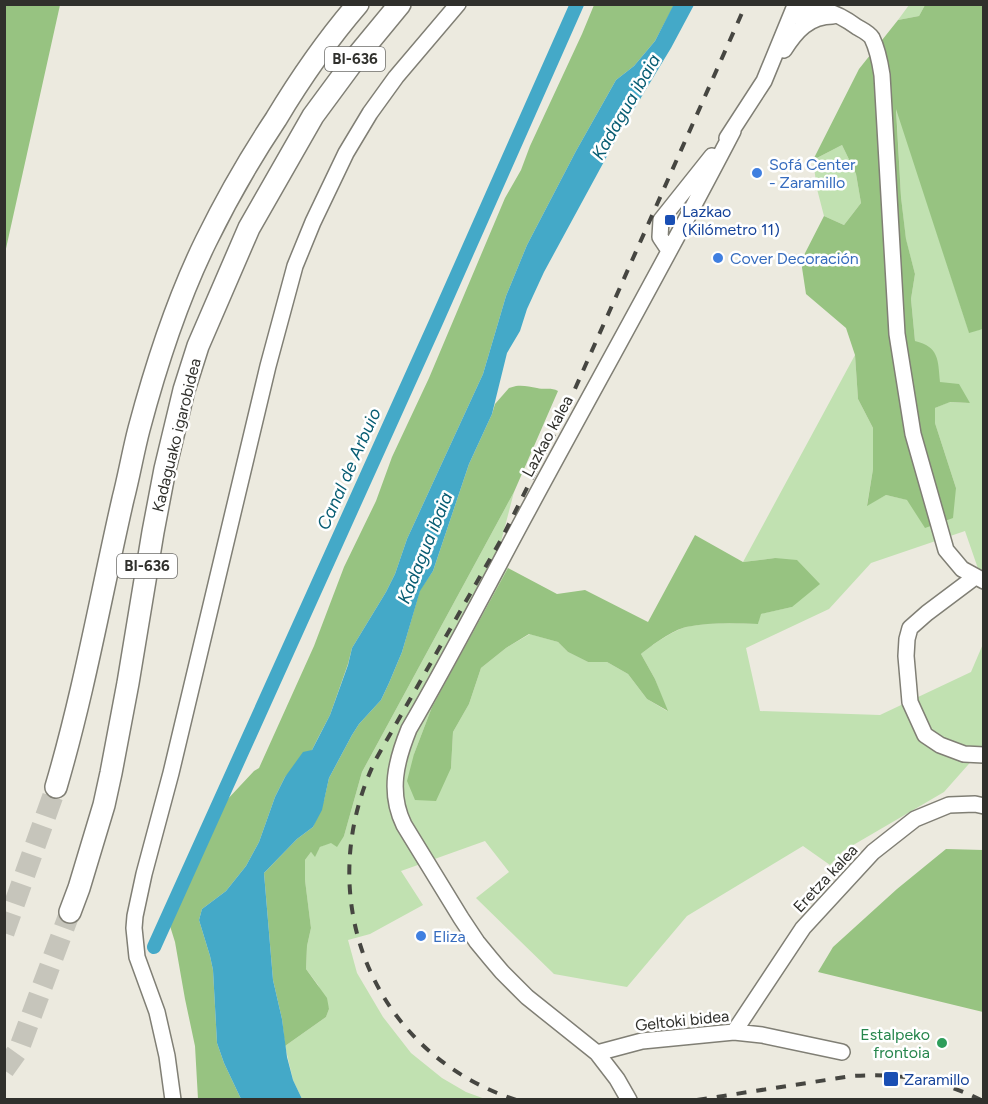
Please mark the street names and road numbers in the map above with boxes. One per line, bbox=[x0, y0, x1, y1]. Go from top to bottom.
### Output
road number: BI-636 bbox=[325, 47, 385, 71]
street label: Kadaguako igarobidea bbox=[148, 356, 205, 514]
street label: Lazkao kalea bbox=[518, 392, 577, 480]
road number: BI-636 bbox=[117, 554, 177, 578]
street label: Eretza kalea bbox=[789, 840, 862, 916]
street label: Geltoki bidea bbox=[634, 1006, 730, 1035]

